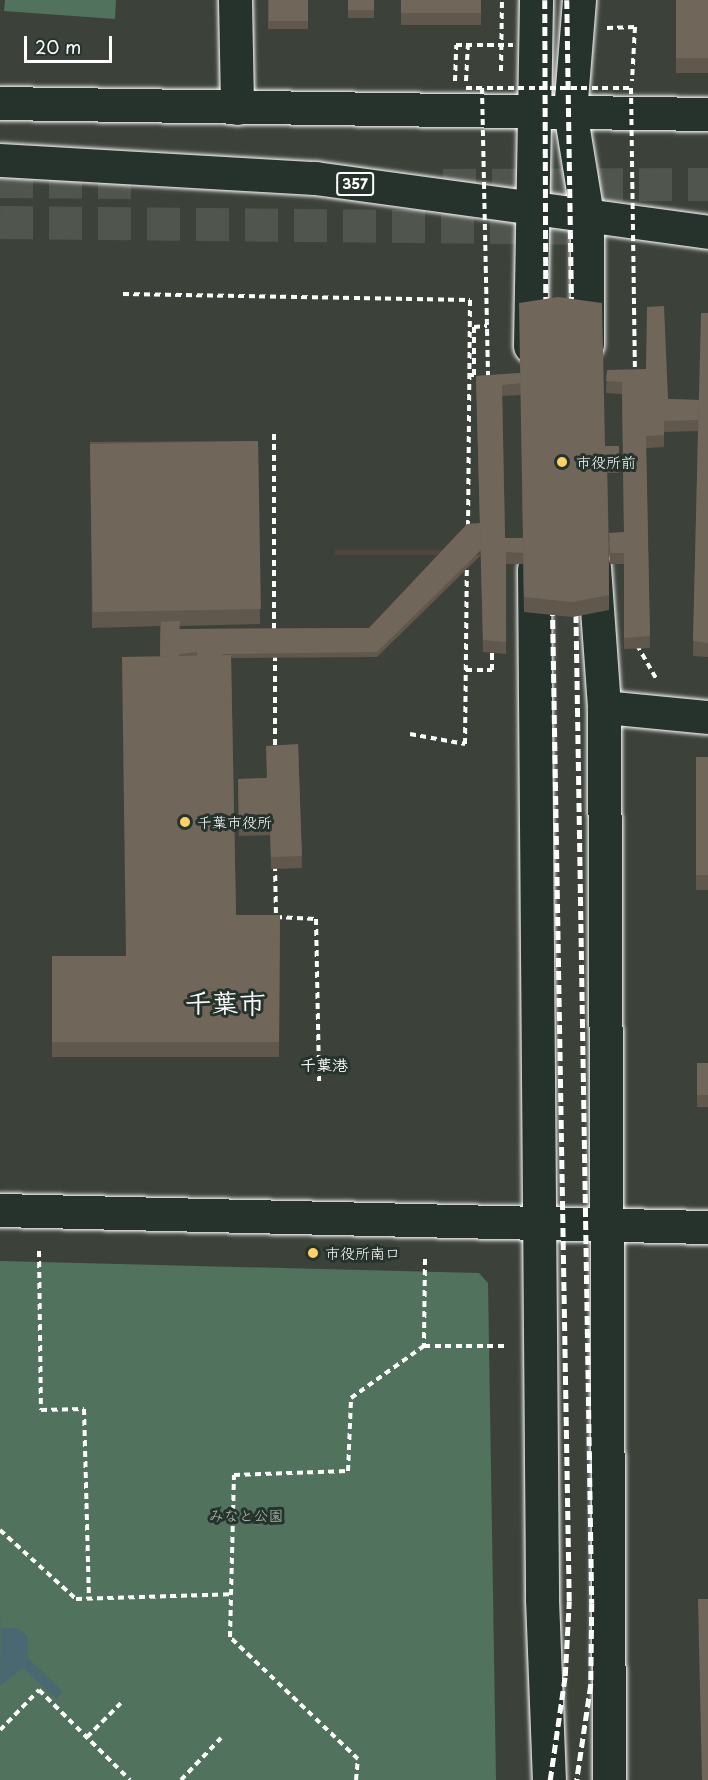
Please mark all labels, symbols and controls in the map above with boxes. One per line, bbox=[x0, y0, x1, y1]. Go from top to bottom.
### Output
scale bar bbox=[27, 24, 116, 62]
text: 20 m bbox=[35, 33, 81, 60]
road number: 357 bbox=[336, 173, 374, 195]
marker: 市役所前 bbox=[553, 453, 571, 471]
place label: 市役所前 bbox=[576, 453, 636, 471]
place label: 千葉市役所 bbox=[197, 813, 272, 831]
marker: 千葉市役所 bbox=[178, 815, 192, 829]
district label: 千葉市 bbox=[185, 986, 265, 1018]
district label: 千葉港 bbox=[300, 1054, 348, 1074]
place label: 市役所南口 bbox=[325, 1244, 400, 1262]
marker: 市役所南口 bbox=[306, 1246, 320, 1260]
park label: みなと公園 bbox=[209, 1506, 283, 1524]

